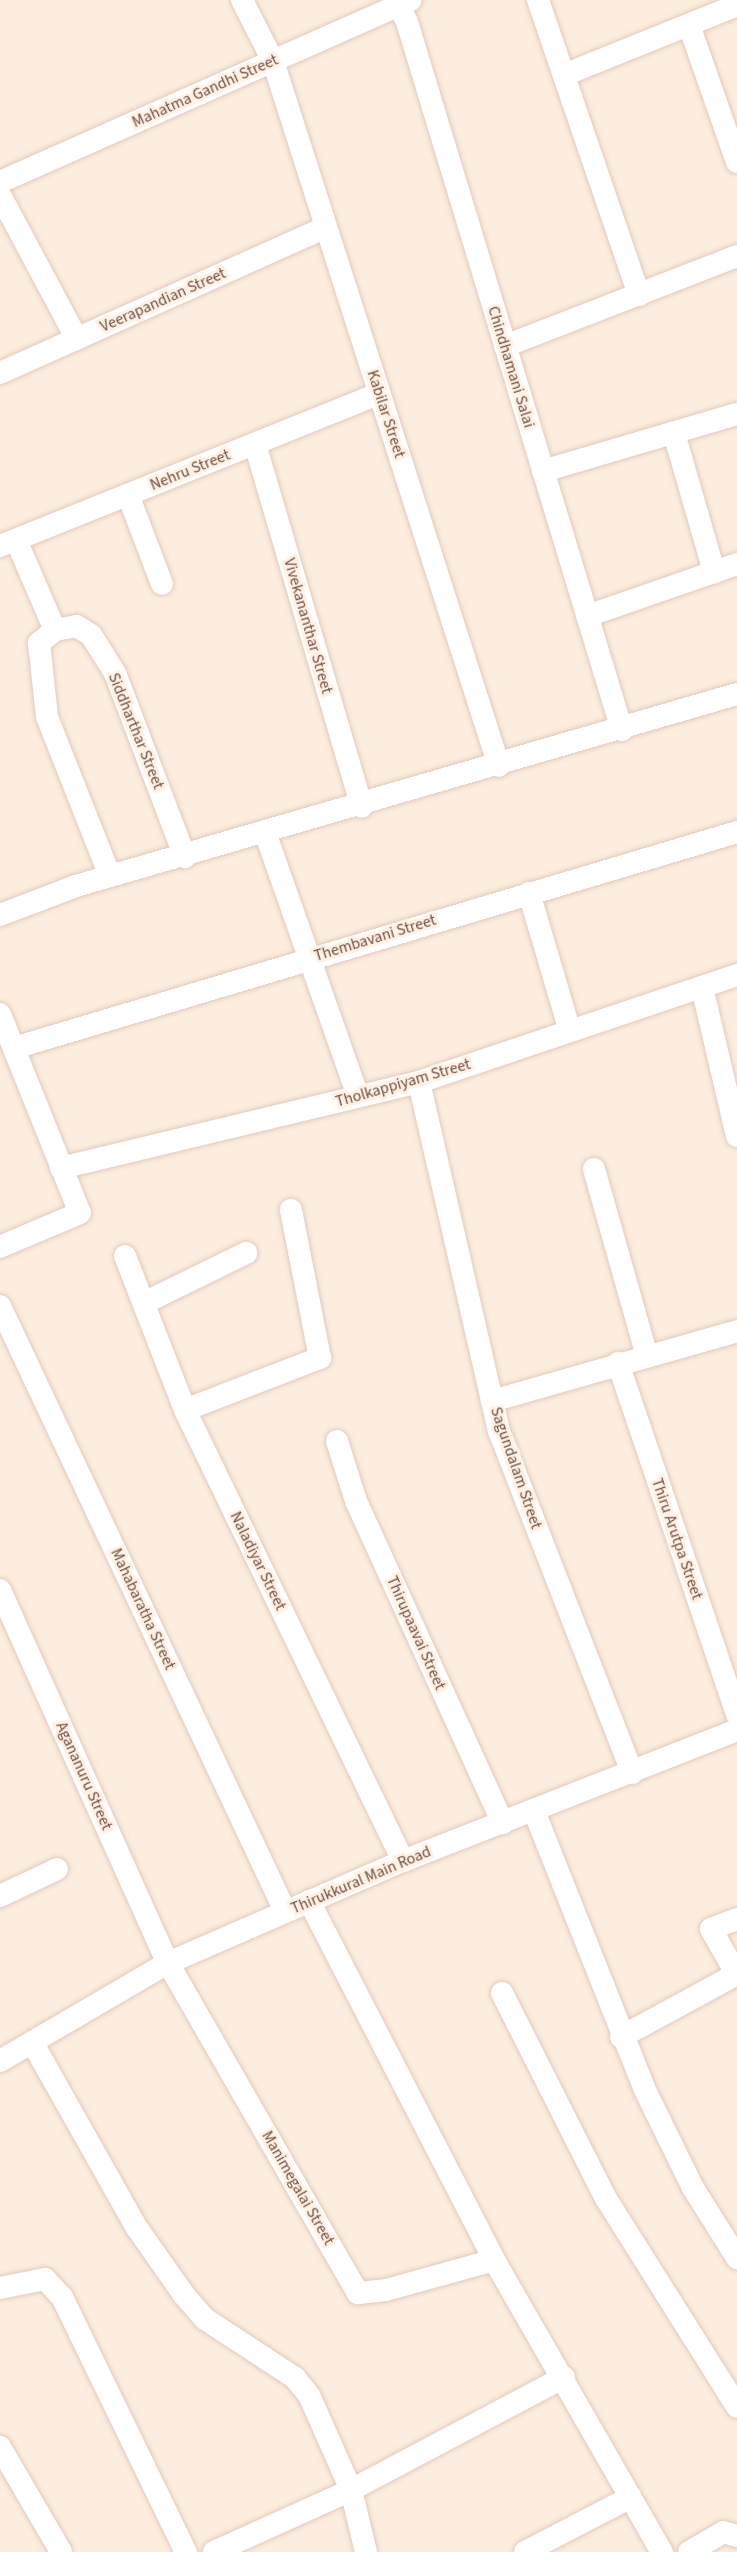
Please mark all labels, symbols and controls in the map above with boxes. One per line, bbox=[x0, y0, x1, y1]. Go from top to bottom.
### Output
street label: Mahatma Gandhi Street bbox=[129, 50, 281, 132]
street label: Veerapandian Street bbox=[97, 264, 229, 336]
street label: Chindhamani Salai bbox=[483, 304, 539, 430]
street label: Kabilar Street bbox=[363, 368, 409, 460]
street label: Nehru Street bbox=[147, 445, 233, 495]
street label: Vivekananthar Street bbox=[279, 556, 337, 696]
street label: Siddharthar Street bbox=[104, 670, 168, 792]
street label: Thembavani Street bbox=[312, 910, 438, 966]
street label: Tholkappiyam Street bbox=[333, 1055, 473, 1111]
street label: Sagundalam Street bbox=[486, 1404, 546, 1532]
street label: Thiru Arutpa Street bbox=[647, 1476, 707, 1602]
street label: Naladiyar Street bbox=[226, 1509, 290, 1613]
street label: Mahabaratha Street bbox=[106, 1545, 180, 1673]
street label: Thirupaavai Street bbox=[382, 1573, 450, 1693]
street label: Agananuru Street bbox=[52, 1719, 116, 1833]
street label: Thirukkural Main Road bbox=[288, 1842, 434, 1918]
street label: Manimegalai Street bbox=[258, 2127, 338, 2249]

